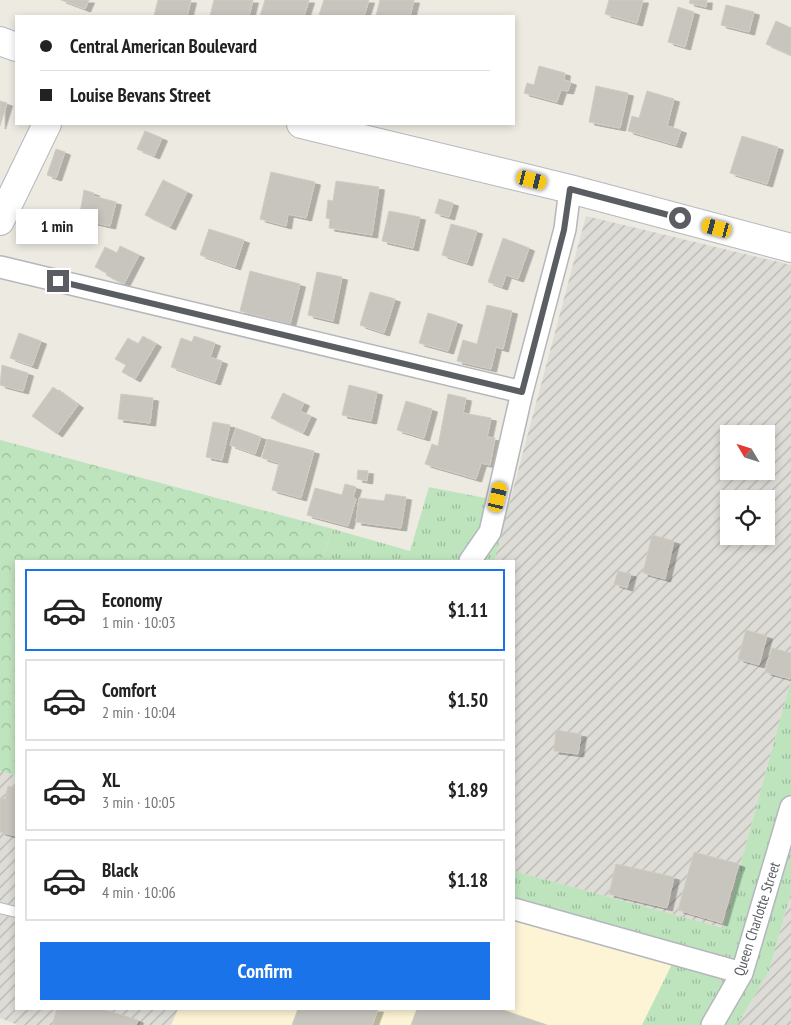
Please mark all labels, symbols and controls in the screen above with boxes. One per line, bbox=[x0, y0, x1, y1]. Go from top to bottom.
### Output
text: Central American Boulevard bbox=[70, 34, 257, 58]
text: Louise Bevans Street bbox=[70, 83, 210, 107]
car bbox=[515, 169, 548, 191]
route start bbox=[669, 207, 691, 229]
callout: 1 min bbox=[17, 208, 99, 244]
text: 1 min bbox=[41, 216, 73, 236]
car bbox=[700, 217, 733, 239]
route end bbox=[47, 270, 69, 292]
north arrow bbox=[720, 425, 775, 480]
map controls bbox=[720, 425, 775, 545]
car bbox=[487, 481, 508, 513]
button: locate bbox=[720, 490, 775, 545]
icon: car bbox=[42, 588, 87, 633]
text: Economy bbox=[102, 588, 162, 612]
text: $1.11 bbox=[448, 598, 488, 622]
text: 1 min · 10:03 bbox=[102, 612, 176, 632]
icon: car bbox=[42, 678, 87, 723]
text: Comfort bbox=[102, 678, 156, 702]
text: $1.50 bbox=[448, 688, 488, 712]
text: 2 min · 10:04 bbox=[102, 702, 176, 722]
icon: car bbox=[42, 768, 87, 813]
text: XL bbox=[102, 768, 120, 792]
text: $1.89 bbox=[448, 778, 488, 802]
text: 3 min · 10:05 bbox=[102, 792, 176, 812]
icon: car bbox=[42, 858, 87, 903]
text: Black bbox=[102, 858, 138, 882]
street label: Queen Charlotte Street bbox=[729, 859, 784, 978]
text: $1.18 bbox=[448, 868, 488, 892]
text: 4 min · 10:06 bbox=[102, 882, 176, 902]
button: Confirm bbox=[40, 942, 490, 1000]

